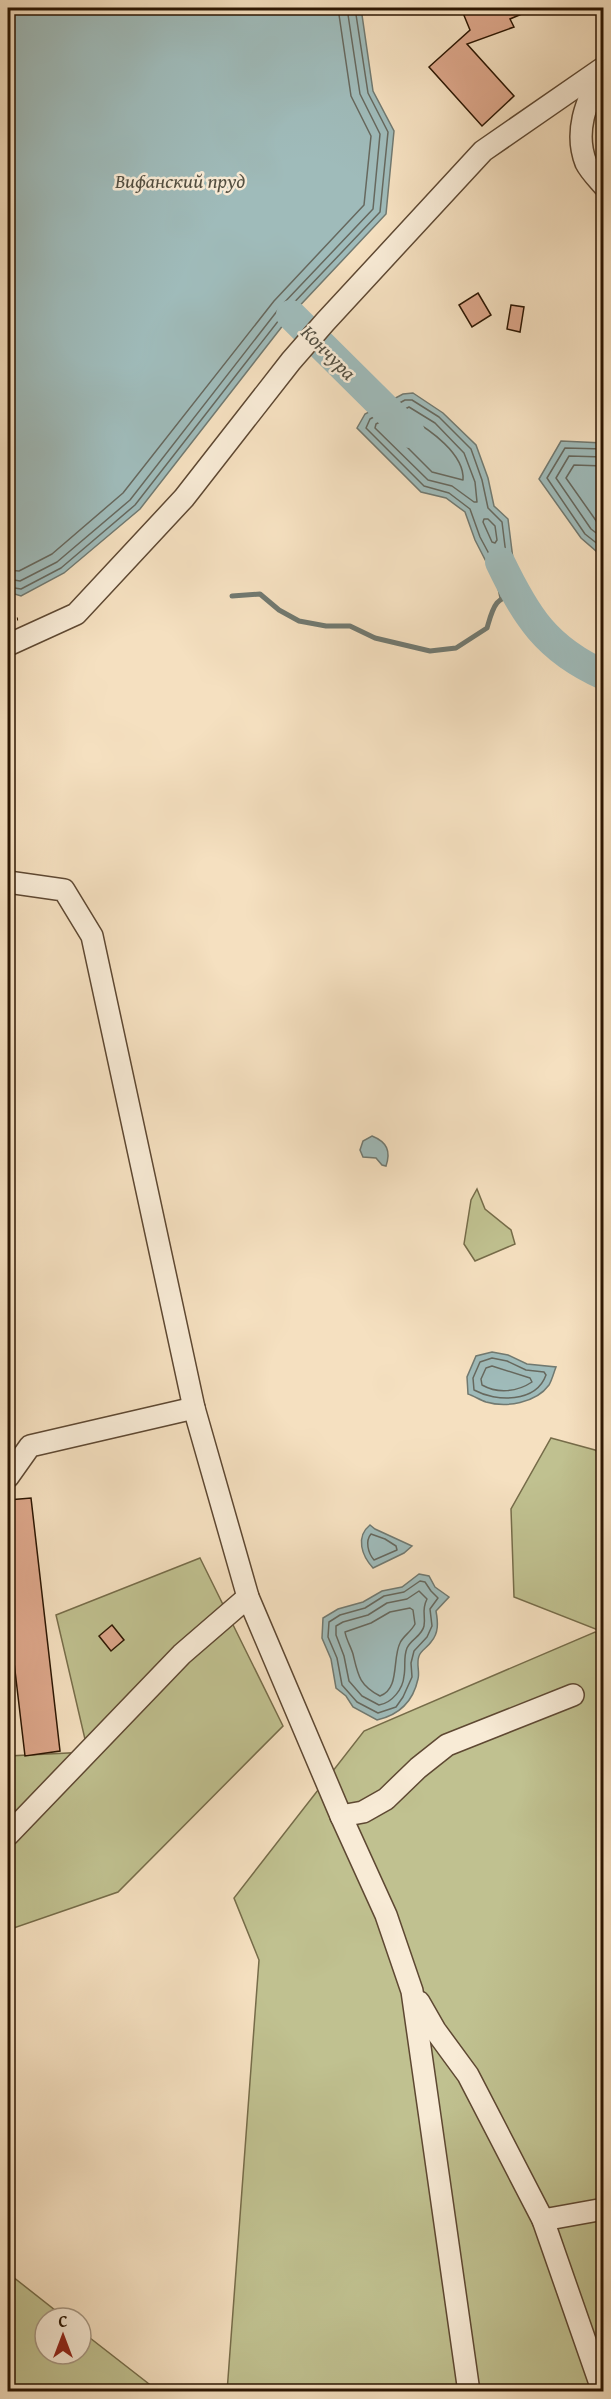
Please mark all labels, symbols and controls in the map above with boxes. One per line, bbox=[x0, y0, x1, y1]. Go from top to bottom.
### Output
water label: Вифанский пруд bbox=[114, 166, 245, 195]
water label: Кончура bbox=[295, 318, 364, 387]
north arrow bbox=[33, 2306, 93, 2366]
text: С bbox=[58, 2309, 68, 2333]

